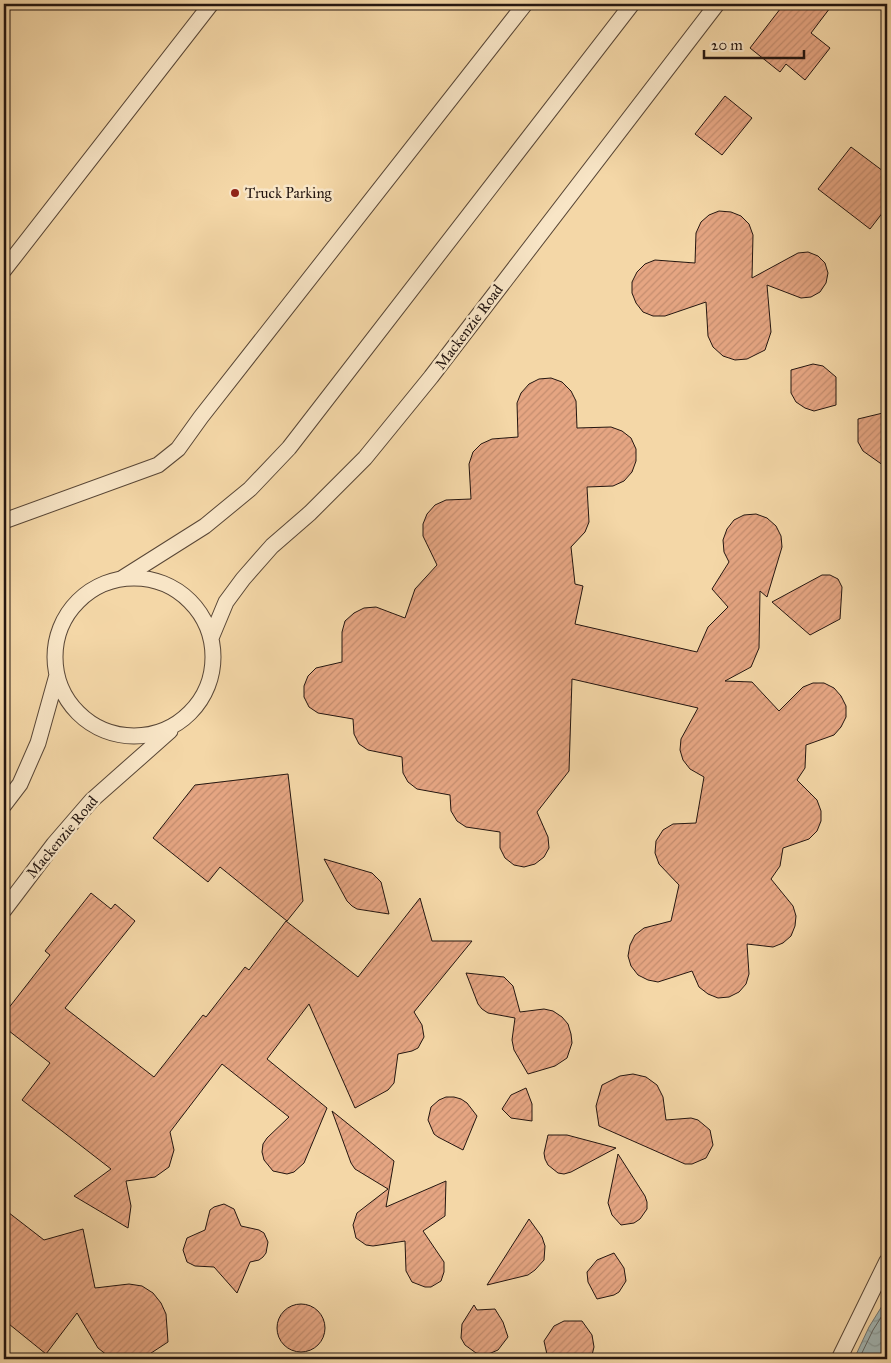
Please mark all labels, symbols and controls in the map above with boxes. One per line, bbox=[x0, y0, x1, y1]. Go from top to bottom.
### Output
scale bar bbox=[704, 28, 804, 60]
text: 20 m bbox=[711, 36, 743, 54]
place label: Truck Parking bbox=[245, 184, 332, 202]
marker: Truck Parking bbox=[229, 187, 241, 199]
street label: Mackenzie Road bbox=[431, 281, 507, 373]
street label: Mackenzie Road bbox=[22, 792, 102, 882]

